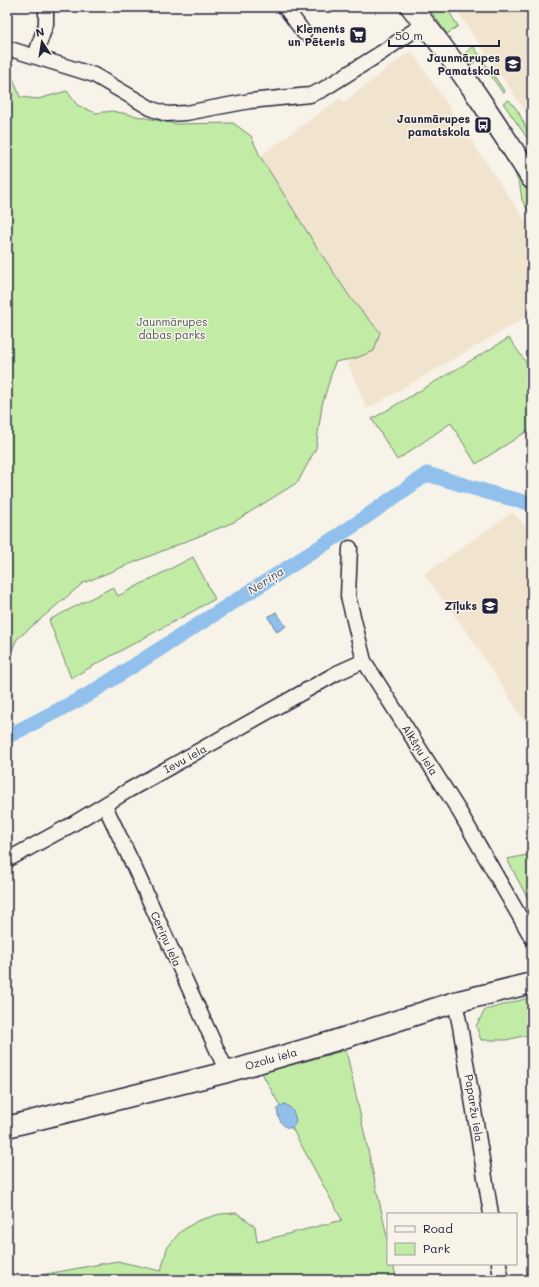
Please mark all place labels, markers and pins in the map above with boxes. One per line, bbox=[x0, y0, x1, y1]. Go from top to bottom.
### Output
place label: Klements un Pēteris bbox=[288, 21, 345, 49]
supermarket icon: Klements un Pēteris bbox=[348, 25, 368, 45]
place label: Jaunmārupes Pamatskola bbox=[427, 50, 500, 78]
school or university icon: Jaunmārupes Pamatskola bbox=[503, 54, 523, 74]
place label: Jaunmārupes pamatskola bbox=[397, 111, 470, 139]
bus stop icon: Jaunmārupes pamatskola bbox=[473, 115, 493, 135]
school or university icon: Zīļuks bbox=[480, 596, 500, 616]
place label: Zīļuks bbox=[445, 598, 477, 614]

